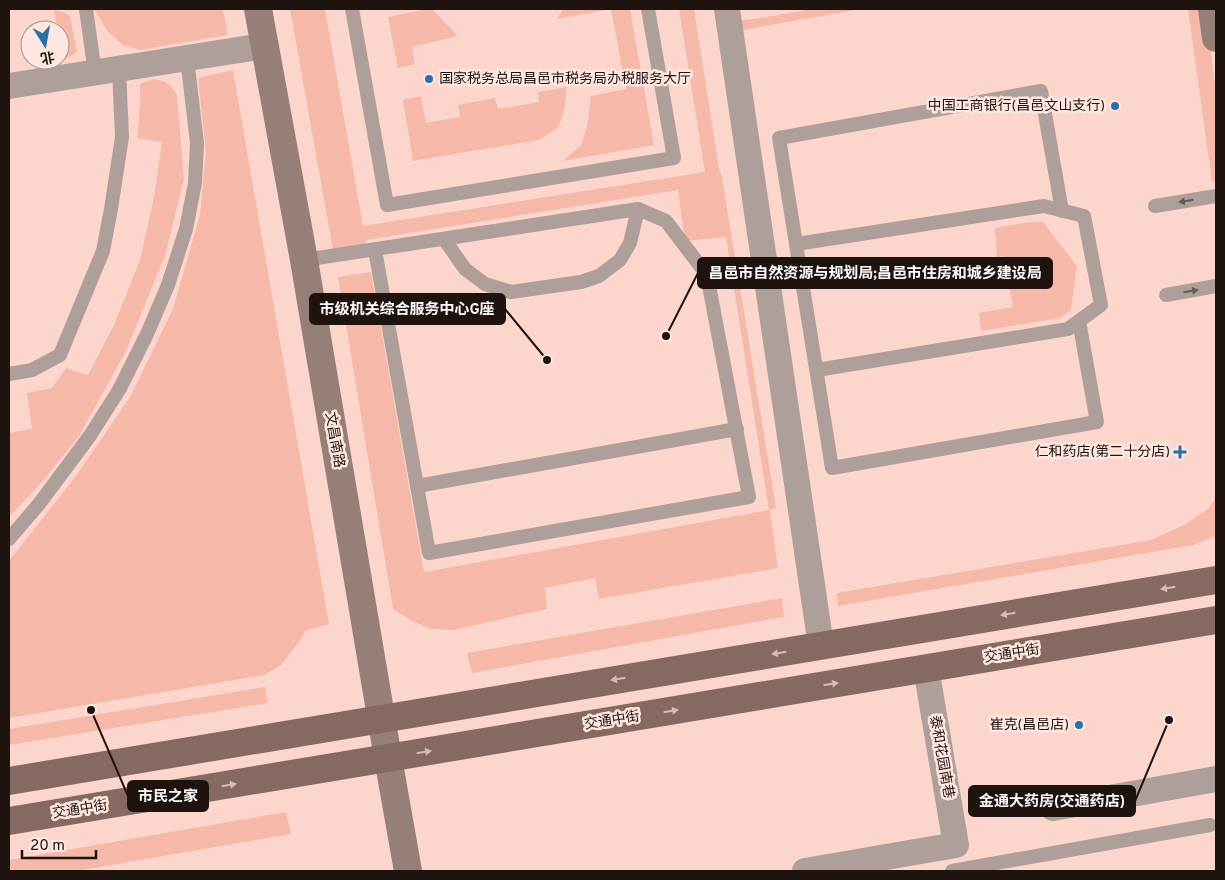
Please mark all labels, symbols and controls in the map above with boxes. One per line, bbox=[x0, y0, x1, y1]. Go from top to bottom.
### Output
north arrow bbox=[20, 20, 70, 70]
text: 北 bbox=[39, 47, 56, 66]
place label: 国家税务总局昌邑市税务局办税服务大厅 bbox=[439, 70, 691, 88]
marker: 国家税务总局昌邑市税务局办税服务大厅 bbox=[423, 73, 435, 85]
place label: 中国工商银行(昌邑文山支行) bbox=[927, 98, 1105, 115]
marker: 中国工商银行(昌邑文山支行) bbox=[1109, 100, 1121, 112]
one-way arrow bbox=[1177, 197, 1193, 205]
callout: 昌邑市自然资源与规划局;昌邑市住房和城乡建设局 bbox=[698, 258, 1052, 288]
text: 昌邑市自然资源与规划局;昌邑市住房和城乡建设局 bbox=[708, 264, 1042, 284]
one-way arrow bbox=[1184, 286, 1200, 294]
callout: 市级机关综合服务中心G座 bbox=[310, 294, 505, 324]
text: 市级机关综合服务中心G座 bbox=[319, 300, 495, 320]
street label: 文昌南路 bbox=[321, 411, 347, 469]
place label: 仁和药店(第二十分店) bbox=[1034, 443, 1170, 461]
marker: 仁和药店(第二十分店) bbox=[1174, 446, 1186, 458]
one-way arrow bbox=[1160, 584, 1176, 592]
one-way arrow bbox=[1000, 611, 1016, 619]
street label: 交通中街 bbox=[983, 640, 1041, 667]
one-way arrow bbox=[770, 649, 786, 657]
one-way arrow bbox=[610, 676, 626, 684]
one-way arrow bbox=[823, 680, 839, 688]
one-way arrow bbox=[663, 706, 679, 714]
street label: 交通中街 bbox=[583, 707, 641, 734]
street label: 泰和花园南巷 bbox=[925, 714, 957, 800]
place label: 崔克(昌邑店) bbox=[989, 717, 1069, 734]
marker: 崔克(昌邑店) bbox=[1073, 719, 1085, 731]
one-way arrow bbox=[417, 748, 433, 756]
one-way arrow bbox=[222, 780, 238, 788]
callout: 市民之家 bbox=[128, 781, 208, 811]
callout: 金通大药房(交通药店) bbox=[969, 786, 1135, 816]
text: 市民之家 bbox=[138, 788, 198, 807]
text: 金通大药房(交通药店) bbox=[979, 792, 1125, 812]
street label: 交通中街 bbox=[51, 796, 109, 823]
scale bar bbox=[22, 828, 96, 860]
text: 20 m bbox=[30, 837, 65, 856]

